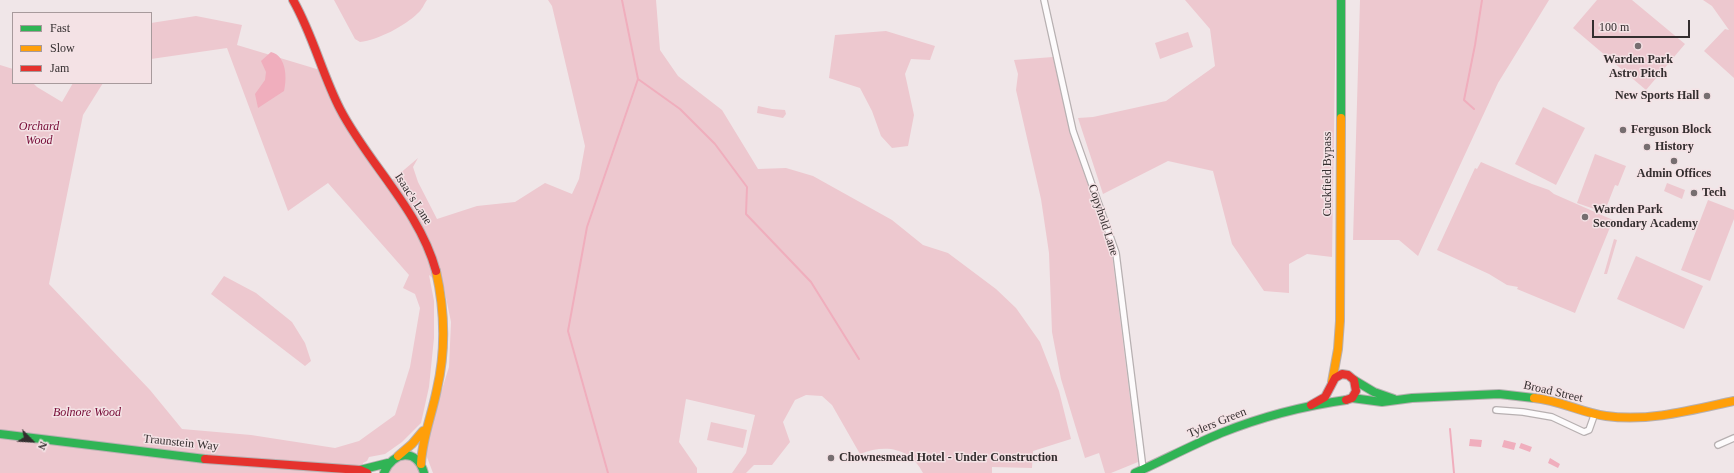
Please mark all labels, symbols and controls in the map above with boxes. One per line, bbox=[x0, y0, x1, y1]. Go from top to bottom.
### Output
legend bbox=[12, 12, 152, 84]
scale bar bbox=[1594, 12, 1692, 38]
text: 100 m bbox=[1599, 20, 1629, 34]
text: Fast bbox=[50, 21, 70, 35]
text: Slow bbox=[50, 41, 75, 55]
marker: Warden Park Astro Pitch bbox=[1633, 41, 1643, 51]
place label: Warden Park Astro Pitch bbox=[1603, 53, 1673, 81]
text: Jam bbox=[50, 61, 69, 75]
place label: New Sports Hall bbox=[1615, 89, 1699, 103]
marker: New Sports Hall bbox=[1702, 91, 1712, 101]
park label: Orchard Wood bbox=[19, 120, 59, 148]
place label: Ferguson Block bbox=[1631, 123, 1711, 137]
marker: Ferguson Block bbox=[1618, 125, 1628, 135]
street label: Cuckfield Bypass bbox=[1321, 132, 1335, 216]
place label: History bbox=[1655, 140, 1694, 154]
marker: History bbox=[1642, 142, 1652, 152]
marker: Admin Offices bbox=[1669, 156, 1679, 166]
place label: Admin Offices bbox=[1637, 167, 1711, 181]
street label: Isaac's Lane bbox=[391, 171, 435, 227]
street label: Copyhold Lane bbox=[1085, 182, 1121, 258]
place label: Tech bbox=[1702, 186, 1726, 200]
marker: Tech bbox=[1689, 188, 1699, 198]
place label: Warden Park Secondary Academy bbox=[1593, 203, 1698, 231]
marker: Warden Park Secondary Academy bbox=[1580, 212, 1590, 222]
street label: Broad Street bbox=[1522, 378, 1584, 406]
street label: Tylers Green bbox=[1185, 405, 1249, 441]
park label: Bolnore Wood bbox=[53, 406, 121, 420]
north arrow bbox=[12, 421, 52, 461]
street label: Traunstein Way bbox=[143, 432, 219, 454]
text: N bbox=[36, 440, 50, 452]
place label: Chownesmead Hotel - Under Construction bbox=[839, 451, 1058, 465]
marker: Chownesmead Hotel - Under Construction bbox=[826, 453, 836, 463]

